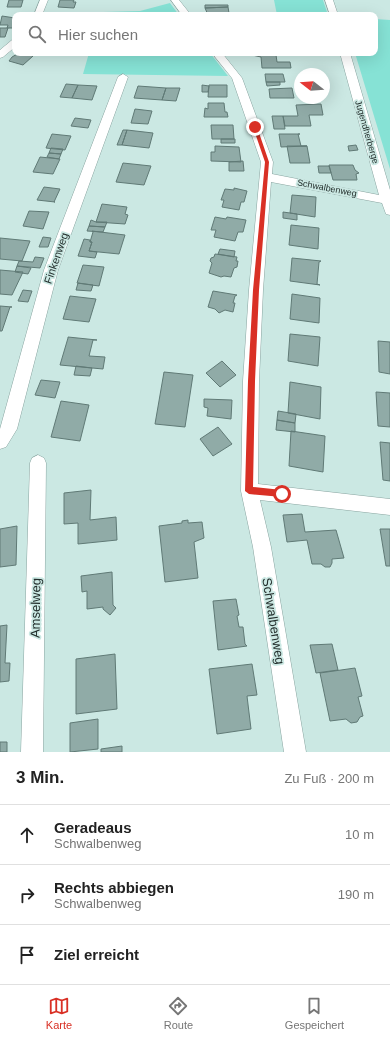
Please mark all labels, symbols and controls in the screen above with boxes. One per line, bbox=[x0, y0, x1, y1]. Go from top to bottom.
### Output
search box bbox=[12, 12, 378, 56]
icon: search bbox=[26, 23, 48, 45]
text: Hier suchen bbox=[58, 26, 138, 43]
north arrow bbox=[294, 68, 330, 104]
street label: Jugendherberge bbox=[353, 99, 381, 165]
route end bbox=[246, 118, 264, 136]
street label: Schwalbenweg bbox=[296, 177, 358, 199]
street label: Finkenweg bbox=[42, 231, 70, 285]
route start bbox=[273, 485, 291, 503]
street label: Schwalbenweg bbox=[259, 577, 288, 665]
street label: Amselweg bbox=[27, 578, 44, 638]
text: 3 Min. bbox=[16, 768, 64, 787]
text: Zu Fuß · 200 m bbox=[284, 771, 374, 786]
text: Geradeaus bbox=[54, 819, 132, 836]
icon: ahead bbox=[16, 824, 38, 846]
text: 10 m bbox=[345, 827, 374, 842]
text: Schwalbenweg bbox=[54, 836, 141, 851]
text: Rechts abbiegen bbox=[54, 879, 174, 896]
icon: right bbox=[16, 884, 38, 906]
text: 190 m bbox=[338, 887, 374, 902]
text: Schwalbenweg bbox=[54, 896, 141, 911]
icon: arrive bbox=[16, 944, 38, 966]
text: Ziel erreicht bbox=[54, 946, 139, 963]
tab: Karte bbox=[46, 995, 72, 1031]
tab: Route bbox=[164, 995, 193, 1031]
tab: Gespeichert bbox=[285, 995, 344, 1031]

